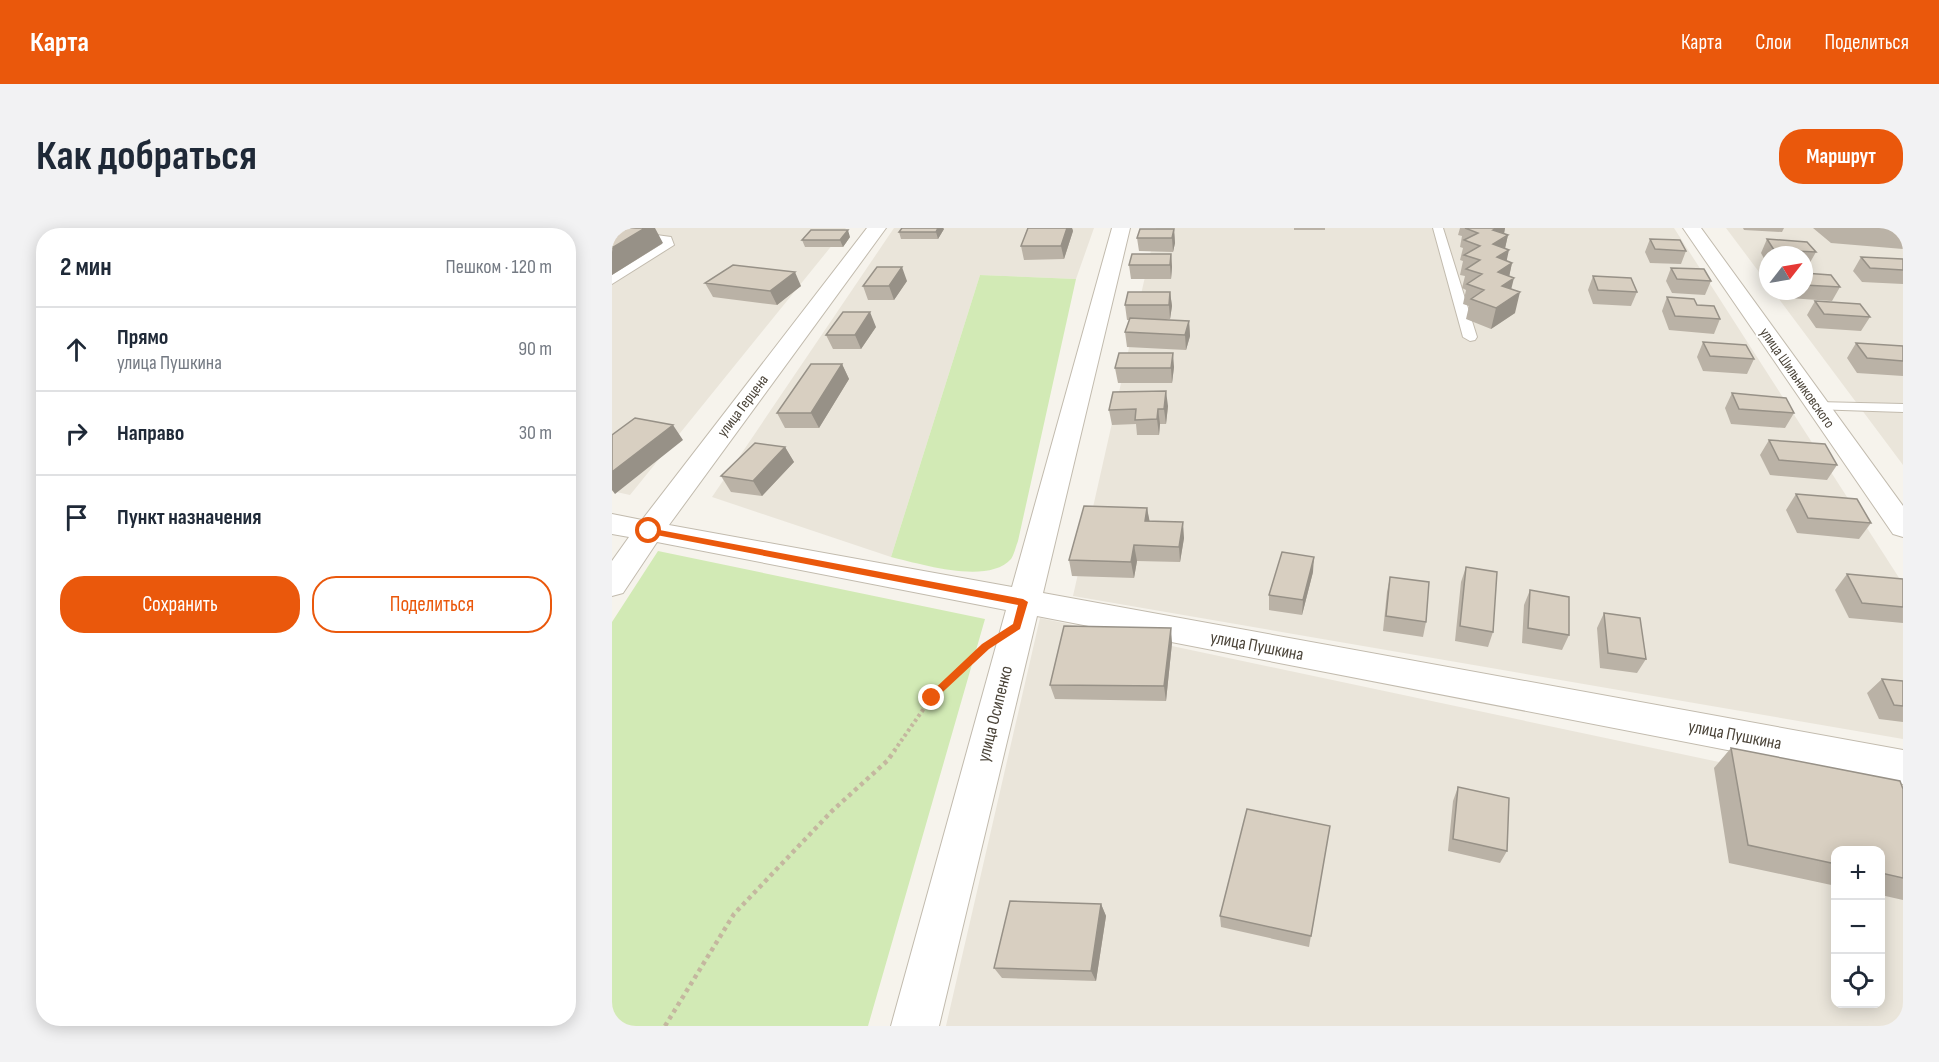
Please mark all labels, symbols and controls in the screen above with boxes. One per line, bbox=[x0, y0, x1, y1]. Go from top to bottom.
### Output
text: Карта bbox=[30, 26, 89, 59]
text: Карта bbox=[1681, 30, 1722, 55]
text: Слои bbox=[1755, 30, 1791, 55]
text: Поделиться bbox=[1824, 30, 1909, 55]
button: Маршрут bbox=[1779, 129, 1903, 184]
text: Как добраться bbox=[36, 131, 257, 182]
north arrow bbox=[1759, 246, 1813, 300]
text: 2 мин bbox=[60, 252, 112, 283]
text: Пешком · 120 m bbox=[446, 255, 552, 279]
text: Прямо bbox=[117, 324, 168, 351]
street label: улица Шильниковского bbox=[1755, 324, 1839, 432]
icon: ahead bbox=[60, 333, 93, 366]
text: 90 m bbox=[518, 337, 552, 361]
text: улица Пушкина bbox=[117, 351, 222, 375]
street label: улица Герцена bbox=[713, 371, 773, 441]
icon: right bbox=[60, 417, 93, 450]
text: Направо bbox=[117, 420, 184, 447]
text: 30 m bbox=[519, 421, 552, 445]
icon: arrive bbox=[60, 501, 93, 534]
text: Пункт назначения bbox=[117, 504, 261, 531]
route start bbox=[635, 517, 661, 543]
button: Сохранить bbox=[60, 576, 300, 633]
button: Поделиться bbox=[312, 576, 552, 633]
street label: улица Пушкина bbox=[1209, 627, 1305, 665]
street label: улица Осипенко bbox=[973, 664, 1017, 764]
route end bbox=[918, 684, 944, 710]
street label: улица Пушкина bbox=[1687, 716, 1783, 754]
map controls bbox=[1831, 846, 1885, 1008]
button: + bbox=[1831, 846, 1885, 900]
button: − bbox=[1831, 900, 1885, 954]
button: locate bbox=[1831, 954, 1885, 1008]

